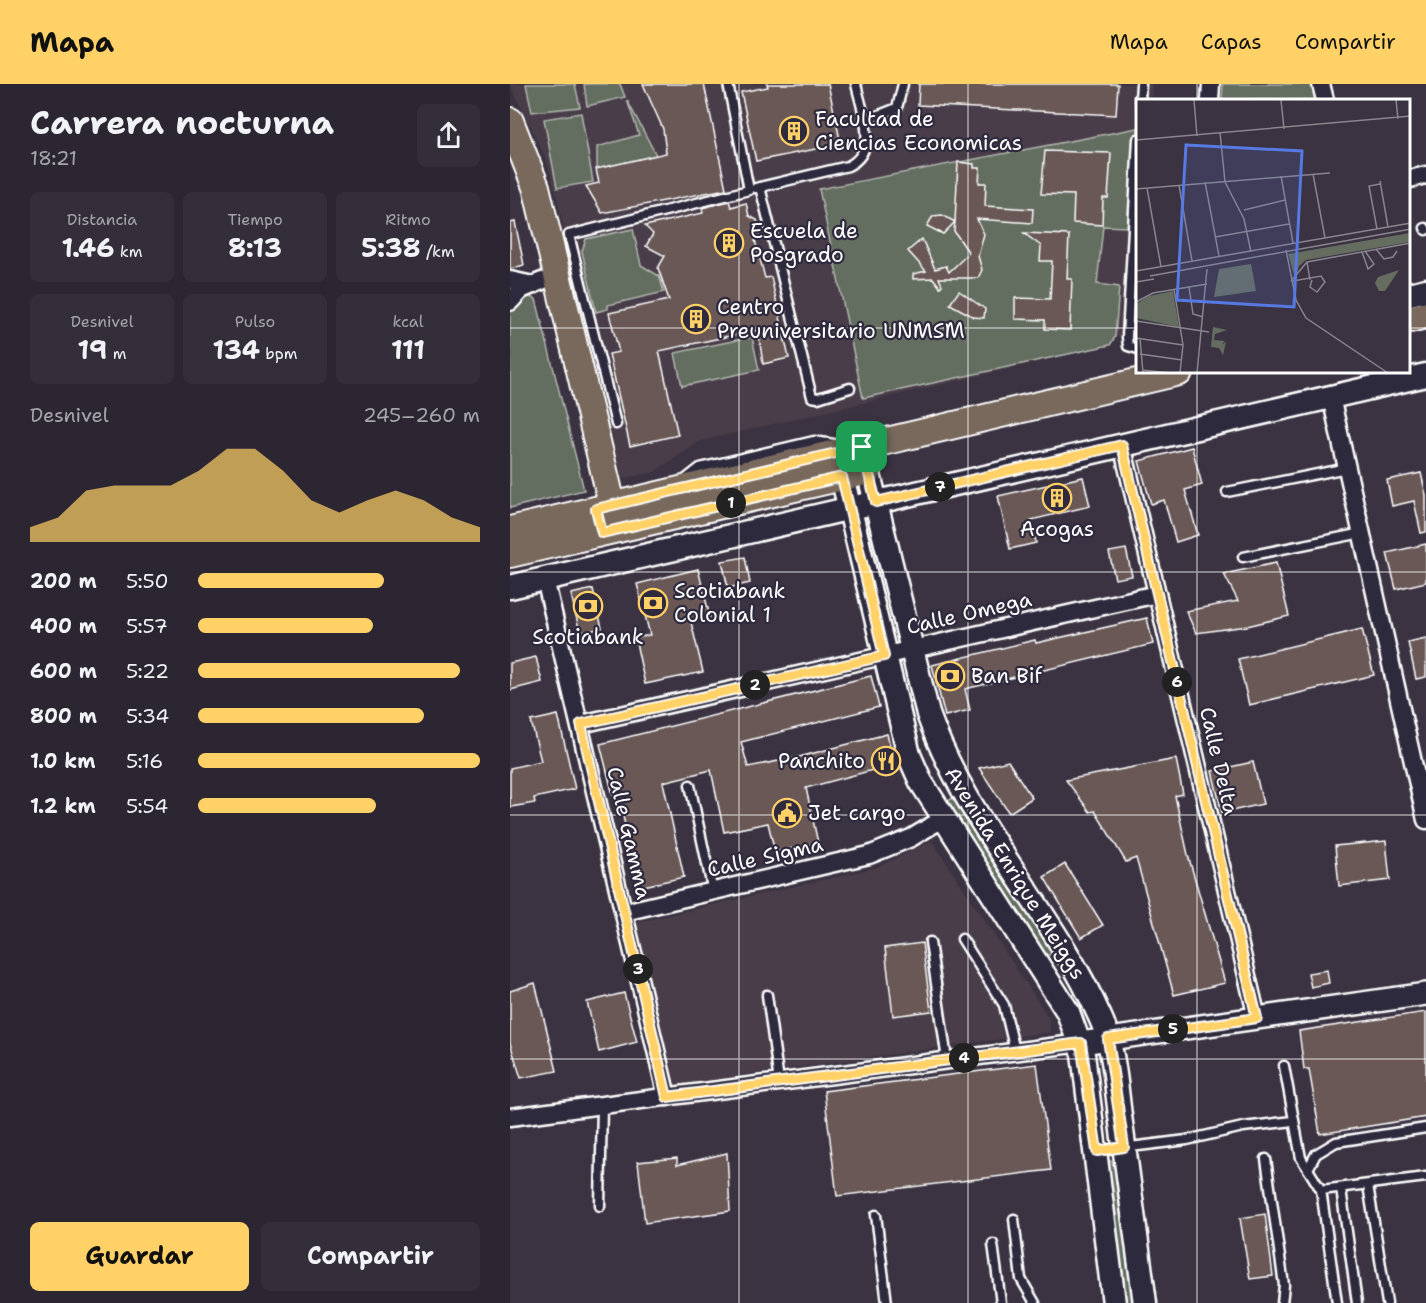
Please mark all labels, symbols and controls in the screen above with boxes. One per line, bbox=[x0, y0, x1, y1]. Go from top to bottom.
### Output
text: Mapa bbox=[30, 23, 114, 61]
text: Mapa bbox=[1110, 28, 1168, 56]
text: Capas bbox=[1201, 28, 1262, 56]
text: Compartir bbox=[1295, 28, 1396, 56]
inset map bbox=[1136, 99, 1411, 374]
text: Carrera nocturna bbox=[30, 100, 334, 145]
button: share bbox=[417, 104, 480, 167]
place label: Facultad de Ciencias Economicas bbox=[815, 105, 1022, 157]
building icon: Facultad de Ciencias Economicas bbox=[778, 115, 810, 147]
text: 18:21 bbox=[30, 145, 77, 171]
text: Distancia bbox=[67, 209, 137, 230]
text: Tiempo bbox=[227, 209, 283, 230]
text: Ritmo bbox=[385, 209, 431, 230]
place label: Escuela de Posgrado bbox=[750, 217, 858, 269]
building icon: Escuela de Posgrado bbox=[713, 227, 745, 259]
text: 1.46 bbox=[62, 230, 114, 265]
text: 8:13 bbox=[228, 230, 282, 265]
text: 5:38 bbox=[361, 230, 421, 265]
text: km bbox=[114, 241, 142, 262]
text: /km bbox=[421, 241, 455, 262]
place label: Centro Preuniversitario UNMSM bbox=[717, 293, 965, 345]
building icon: Centro Preuniversitario UNMSM bbox=[680, 303, 712, 335]
text: Desnivel bbox=[71, 311, 134, 332]
text: Pulso bbox=[235, 311, 275, 332]
text: kcal bbox=[392, 311, 424, 332]
text: 19 bbox=[78, 332, 107, 367]
text: 134 bbox=[212, 332, 260, 367]
text: 111 bbox=[391, 332, 425, 367]
text: m bbox=[107, 343, 126, 364]
text: bpm bbox=[260, 343, 298, 364]
text: Desnivel bbox=[30, 402, 109, 428]
text: 245–260 m bbox=[363, 402, 480, 428]
pin bbox=[836, 421, 887, 472]
icon: arrive bbox=[845, 430, 878, 463]
pin: 7 bbox=[925, 472, 955, 502]
text: 7 bbox=[934, 476, 946, 497]
building icon: Acogas bbox=[1041, 482, 1073, 514]
pin: 1 bbox=[716, 488, 746, 518]
text: 1 bbox=[727, 492, 735, 513]
place label: Acogas bbox=[1020, 515, 1094, 543]
text: 200 m bbox=[30, 568, 97, 594]
text: 5:50 bbox=[126, 568, 169, 594]
place label: Scotiabank Colonial 1 bbox=[674, 577, 786, 629]
street label: Calle Omega bbox=[904, 585, 1034, 641]
bank icon: Scotiabank Colonial 1 bbox=[637, 587, 669, 619]
bank icon: Scotiabank bbox=[572, 590, 604, 622]
text: 400 m bbox=[30, 613, 97, 639]
text: 5:57 bbox=[126, 613, 168, 639]
place label: Scotiabank bbox=[532, 623, 644, 651]
text: 600 m bbox=[30, 658, 97, 684]
text: 5:22 bbox=[126, 658, 169, 684]
bank icon: Ban Bif bbox=[934, 660, 966, 692]
place label: Ban Bif bbox=[971, 662, 1042, 690]
pin: 6 bbox=[1162, 667, 1192, 697]
pin: 2 bbox=[740, 670, 770, 700]
text: 6 bbox=[1171, 671, 1183, 692]
text: 2 bbox=[749, 674, 761, 695]
text: 800 m bbox=[30, 703, 97, 729]
text: 5:34 bbox=[126, 703, 169, 729]
street label: Calle Delta bbox=[1193, 704, 1245, 818]
restaurant icon: Panchito bbox=[870, 745, 902, 777]
place label: Panchito bbox=[778, 747, 865, 775]
text: 1.0 km bbox=[30, 748, 95, 774]
text: 5:16 bbox=[126, 748, 163, 774]
street label: Avenida Enrique Meiggs bbox=[938, 761, 1092, 985]
street label: Calle Gamma bbox=[600, 764, 658, 902]
text: 1.2 km bbox=[30, 793, 96, 819]
text: 5:54 bbox=[126, 793, 168, 819]
public building icon: Jet cargo bbox=[771, 797, 803, 829]
place label: Jet cargo bbox=[808, 799, 906, 827]
street label: Calle Sigma bbox=[704, 830, 826, 884]
pin: 3 bbox=[623, 954, 653, 984]
text: 3 bbox=[632, 958, 644, 979]
pin: 5 bbox=[1158, 1014, 1188, 1044]
text: 5 bbox=[1168, 1018, 1178, 1039]
pin: 4 bbox=[949, 1043, 979, 1073]
text: 4 bbox=[958, 1047, 970, 1068]
button: Guardar bbox=[30, 1222, 249, 1291]
button: Compartir bbox=[261, 1222, 480, 1291]

